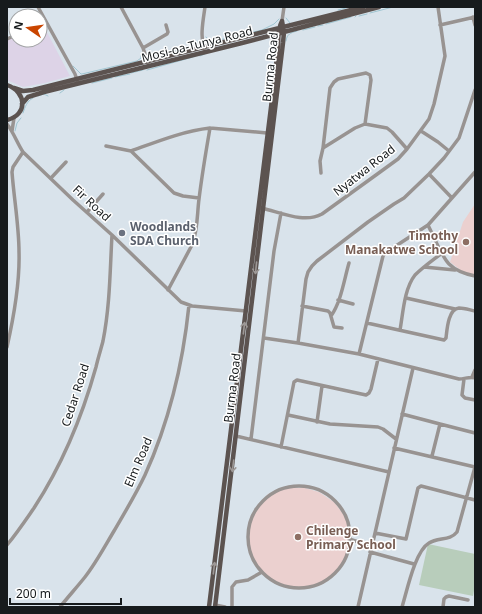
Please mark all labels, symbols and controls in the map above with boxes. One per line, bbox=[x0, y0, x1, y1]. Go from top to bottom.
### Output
north arrow bbox=[8, 8, 48, 48]
text: N bbox=[9, 20, 26, 32]
street label: Mosi-oa-Tunya Road bbox=[140, 22, 254, 66]
street label: Burma Road bbox=[258, 31, 282, 103]
street label: Nyatwa Road bbox=[329, 140, 399, 200]
street label: Fir Road bbox=[69, 181, 115, 225]
place label: Woodlands SDA Church bbox=[130, 218, 199, 249]
place label: Timothy Manakatwe School bbox=[345, 227, 458, 258]
marker: Woodlands SDA Church bbox=[117, 228, 127, 238]
marker: Timothy Manakatwe School bbox=[461, 237, 471, 247]
one-way arrow bbox=[253, 261, 260, 274]
one-way arrow bbox=[240, 322, 248, 335]
street label: Burma Road bbox=[219, 352, 245, 424]
street label: Cedar Road bbox=[57, 361, 93, 429]
street label: Elm Road bbox=[120, 434, 156, 490]
one-way arrow bbox=[229, 459, 236, 472]
place label: Chilenge Primary School bbox=[306, 522, 396, 553]
marker: Chilenge Primary School bbox=[293, 532, 303, 542]
one-way arrow bbox=[210, 562, 218, 575]
scale bar bbox=[10, 580, 121, 606]
text: 200 m bbox=[16, 585, 51, 602]

